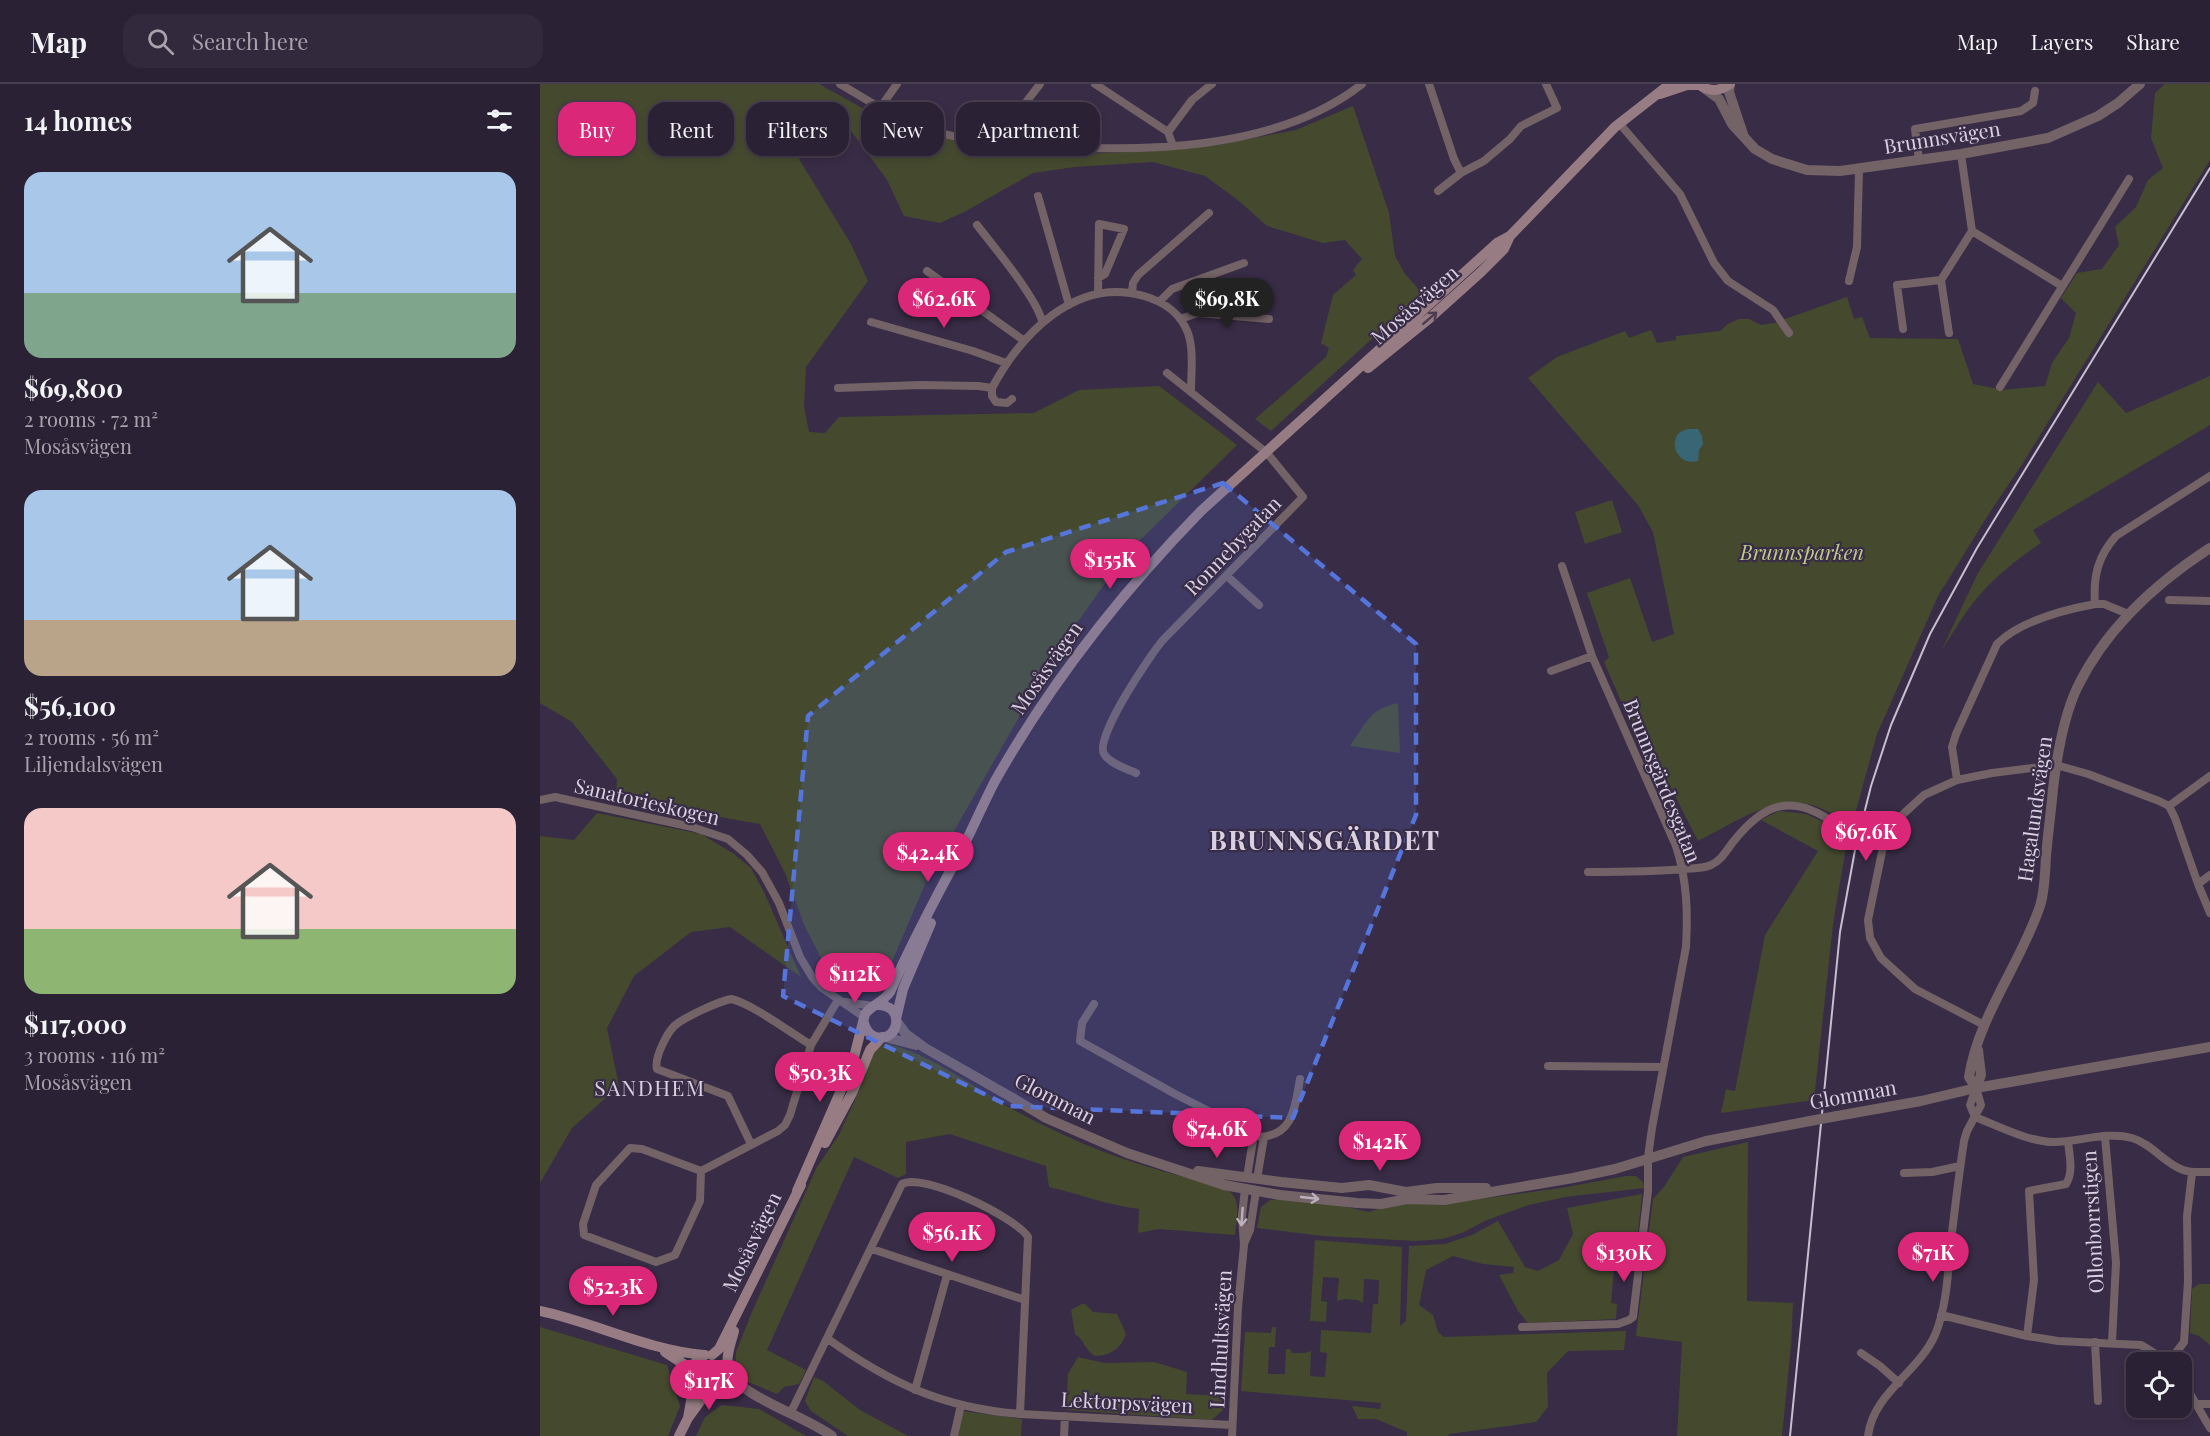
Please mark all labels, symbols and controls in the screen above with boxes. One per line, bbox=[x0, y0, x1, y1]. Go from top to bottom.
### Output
search box bbox=[123, 14, 543, 68]
text: Map bbox=[30, 23, 87, 60]
icon: search bbox=[144, 25, 177, 58]
text: Search here bbox=[192, 26, 308, 56]
text: Map bbox=[1957, 27, 1998, 55]
text: Layers bbox=[2031, 27, 2093, 55]
text: Share bbox=[2126, 27, 2180, 55]
chip: Buy bbox=[558, 102, 636, 156]
chip: Rent bbox=[648, 102, 734, 156]
chip: Filters bbox=[746, 102, 849, 156]
chip: New bbox=[861, 102, 944, 156]
chip: Apartment bbox=[956, 102, 1100, 156]
text: 14 homes bbox=[24, 103, 132, 138]
icon: filters bbox=[483, 104, 516, 137]
street label: Brunnsvägen bbox=[1882, 114, 2002, 159]
icon: home bbox=[216, 211, 324, 319]
street label: Mosåsvägen bbox=[1364, 258, 1464, 349]
pin: $62.6K bbox=[895, 278, 993, 329]
pin: $69.8K bbox=[1178, 278, 1276, 329]
text: $62.6K bbox=[912, 284, 976, 311]
text: $69.8K bbox=[1195, 284, 1259, 311]
one-way arrow bbox=[1422, 311, 1437, 325]
text: $69,800 bbox=[24, 370, 123, 405]
text: 2 rooms · 72 m² bbox=[24, 405, 158, 432]
text: Mosåsvägen bbox=[24, 432, 132, 459]
street label: Ronnebygatan bbox=[1178, 489, 1286, 600]
icon: home bbox=[216, 529, 324, 637]
park label: Brunnsparken bbox=[1739, 538, 1864, 565]
pin: $155K bbox=[1068, 539, 1152, 590]
text: $155K bbox=[1084, 545, 1136, 572]
street label: Mosåsvägen bbox=[1004, 615, 1088, 719]
text: $56,100 bbox=[24, 688, 116, 723]
street label: Brunnsgärdesgatan bbox=[1618, 694, 1709, 866]
text: 2 rooms · 56 m² bbox=[24, 723, 159, 750]
street label: Hagalundsvägen bbox=[2010, 734, 2057, 884]
text: Liljendalsvägen bbox=[24, 750, 163, 777]
street label: Sanatorieskogen bbox=[572, 771, 723, 830]
pin: $67.6K bbox=[1817, 811, 1915, 862]
text: $67.6K bbox=[1835, 817, 1897, 844]
district label: BRUNNSGÄRDET bbox=[1209, 822, 1441, 857]
pin: $42.4K bbox=[879, 832, 977, 883]
text: $42.4K bbox=[897, 838, 959, 865]
icon: home bbox=[216, 847, 324, 955]
pin: $112K bbox=[813, 953, 897, 1004]
text: $112K bbox=[829, 959, 881, 986]
text: $117,000 bbox=[24, 1006, 127, 1041]
text: 3 rooms · 116 m² bbox=[24, 1041, 165, 1068]
pin: $50.3K bbox=[771, 1052, 869, 1103]
text: $50.3K bbox=[789, 1058, 851, 1085]
street label: Glomman bbox=[1010, 1066, 1101, 1130]
text: Mosåsvägen bbox=[24, 1068, 132, 1095]
district label: SANDHEM bbox=[594, 1073, 706, 1101]
street label: Glomman bbox=[1807, 1073, 1898, 1114]
pin: $74.6K bbox=[1168, 1108, 1266, 1159]
text: $74.6K bbox=[1187, 1114, 1248, 1141]
pin: $142K bbox=[1338, 1121, 1422, 1172]
text: $142K bbox=[1353, 1127, 1407, 1154]
street label: Ollonborrstigen bbox=[2074, 1150, 2109, 1294]
street label: Mosåsvägen bbox=[715, 1187, 786, 1296]
one-way arrow bbox=[1300, 1193, 1320, 1204]
one-way arrow bbox=[1236, 1207, 1247, 1226]
pin: $56.1K bbox=[903, 1212, 1001, 1263]
text: $56.1K bbox=[922, 1218, 982, 1245]
pin: $130K bbox=[1582, 1232, 1666, 1283]
pin: $71K bbox=[1897, 1232, 1969, 1283]
text: $130K bbox=[1596, 1238, 1652, 1265]
text: $71K bbox=[1912, 1238, 1954, 1265]
pin: $52.3K bbox=[564, 1266, 662, 1317]
street label: Lindhultsvägen bbox=[1202, 1269, 1237, 1409]
text: $52.3K bbox=[583, 1272, 643, 1299]
map controls bbox=[2126, 1352, 2192, 1418]
button: locate bbox=[2126, 1352, 2192, 1418]
pin: $117K bbox=[667, 1360, 751, 1411]
text: $117K bbox=[684, 1366, 734, 1393]
street label: Lektorpsvägen bbox=[1060, 1385, 1194, 1418]

